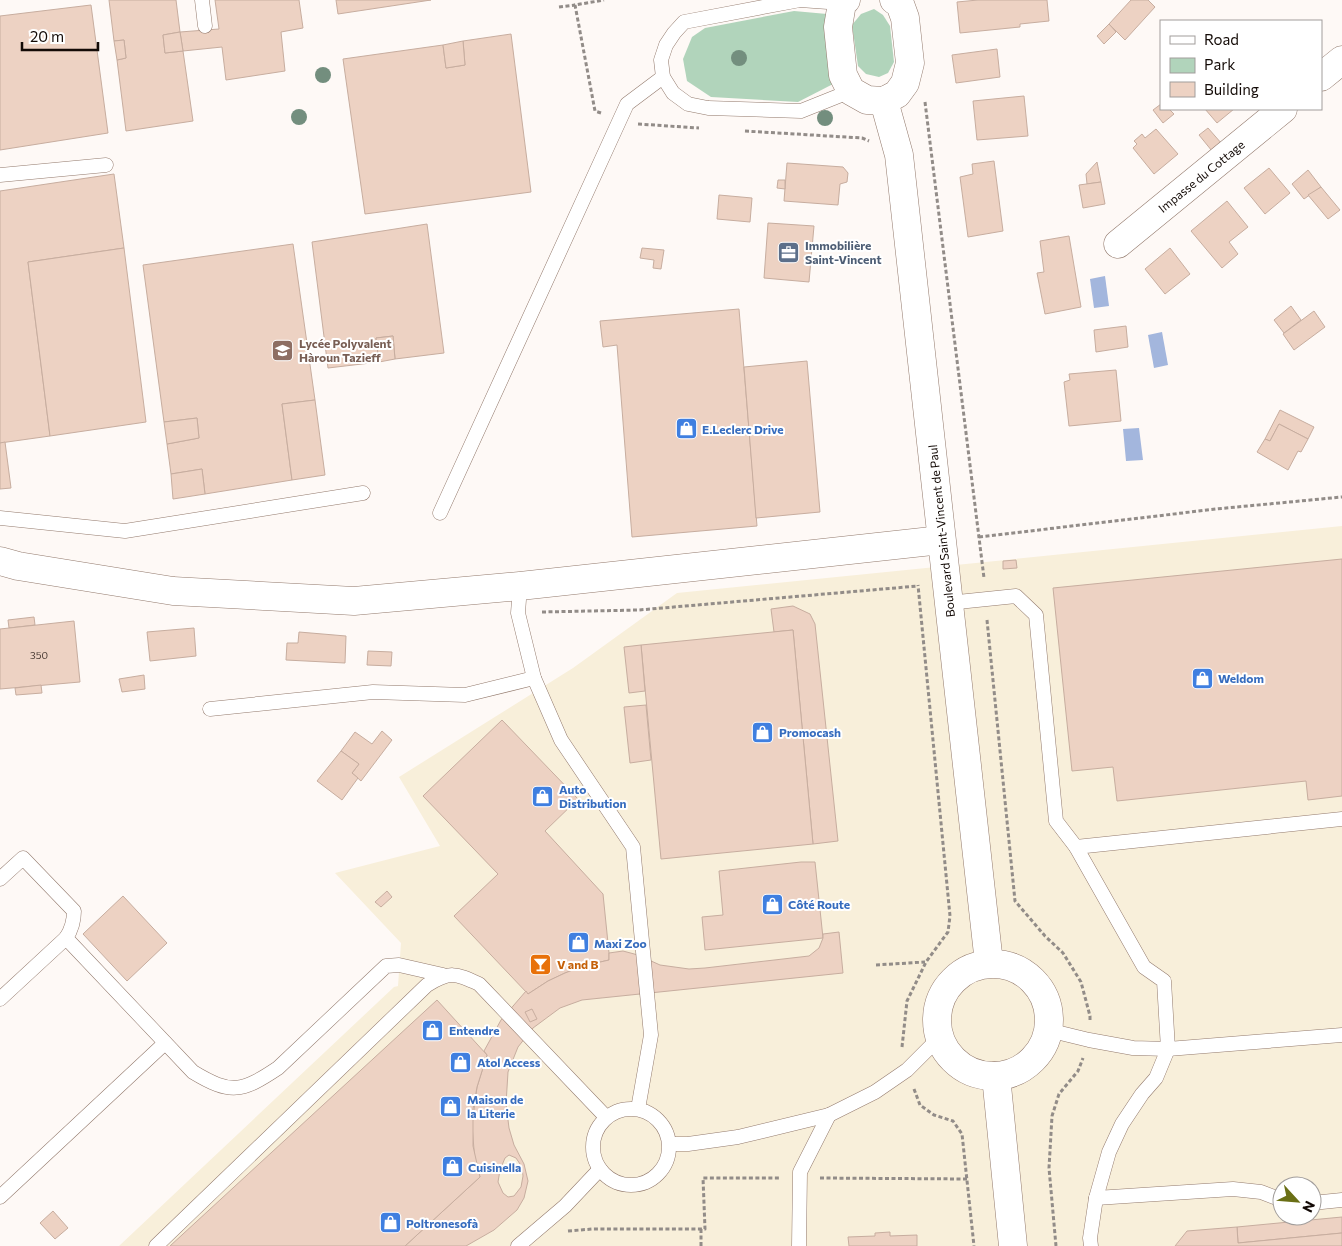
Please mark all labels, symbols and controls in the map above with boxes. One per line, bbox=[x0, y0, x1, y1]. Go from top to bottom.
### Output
scale bar bbox=[22, 20, 99, 52]
legend bbox=[1160, 20, 1322, 110]
text: 20 m bbox=[30, 27, 64, 45]
text: Road bbox=[1204, 30, 1239, 48]
text: Park bbox=[1204, 55, 1235, 73]
text: Building bbox=[1204, 80, 1259, 98]
street label: Impasse du Cottage bbox=[1155, 137, 1247, 215]
place label: Immobilière Saint-Vincent bbox=[805, 238, 881, 266]
office icon: Immobilière Saint-Vincent bbox=[777, 240, 801, 264]
place label: Lycée Polyvalent Hàroun Tazieff bbox=[299, 336, 392, 364]
school or university icon: Lycée Polyvalent Hàroun Tazieff bbox=[271, 338, 295, 362]
shop icon: E.Leclerc Drive bbox=[674, 417, 698, 441]
place label: E.Leclerc Drive bbox=[702, 422, 784, 436]
street label: Boulevard Saint-Vincent de Paul bbox=[925, 444, 957, 618]
house number: 350 bbox=[30, 649, 48, 661]
shop icon: Weldom bbox=[1190, 666, 1214, 690]
place label: Weldom bbox=[1218, 671, 1264, 685]
shop icon: Promocash bbox=[751, 720, 775, 744]
place label: Promocash bbox=[779, 725, 841, 739]
place label: Auto Distribution bbox=[559, 782, 627, 810]
shop icon: Auto Distribution bbox=[531, 784, 555, 808]
shop icon: Côté Route bbox=[760, 892, 784, 916]
place label: Côté Route bbox=[788, 897, 850, 911]
shop icon: Maxi Zoo bbox=[566, 931, 590, 955]
place label: Maxi Zoo bbox=[594, 936, 647, 950]
bar icon: V and B bbox=[529, 952, 553, 976]
place label: V and B bbox=[557, 957, 598, 971]
shop icon: Entendre bbox=[421, 1018, 445, 1042]
place label: Entendre bbox=[449, 1023, 500, 1037]
shop icon: Atol Access bbox=[449, 1050, 473, 1074]
place label: Atol Access bbox=[477, 1055, 541, 1069]
place label: Maison de la Literie bbox=[467, 1092, 523, 1120]
shop icon: Maison de la Literie bbox=[439, 1094, 463, 1118]
shop icon: Cuisinella bbox=[440, 1155, 464, 1179]
place label: Cuisinella bbox=[468, 1160, 521, 1174]
north arrow bbox=[1272, 1176, 1322, 1226]
text: N bbox=[1299, 1198, 1319, 1215]
shop icon: Poltronesofà bbox=[378, 1211, 402, 1235]
place label: Poltronesofà bbox=[406, 1216, 478, 1230]

